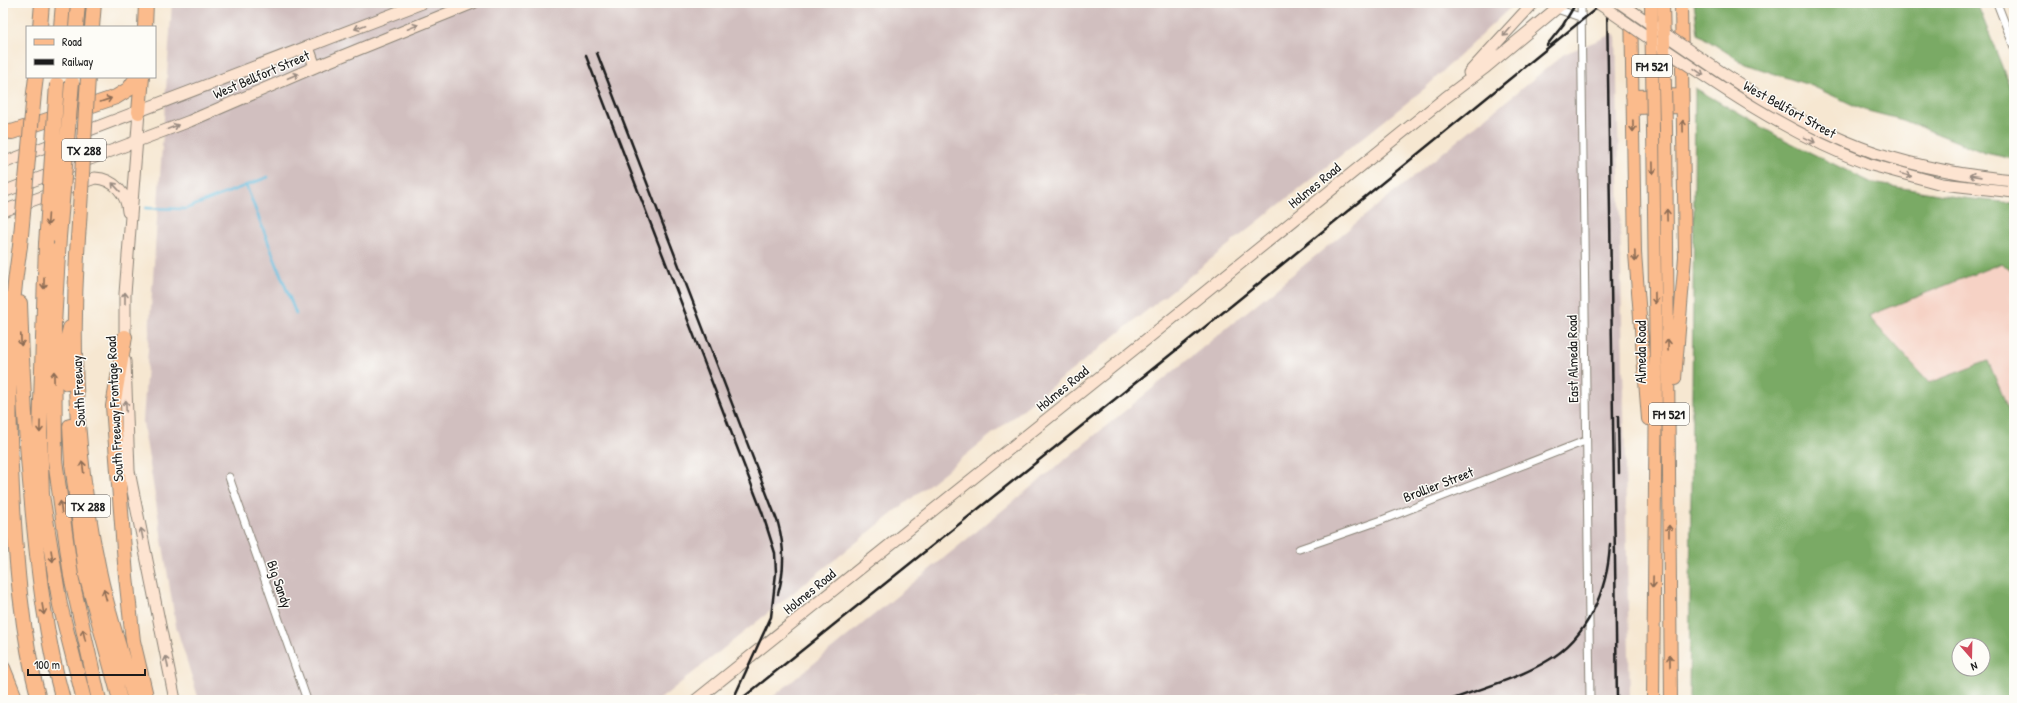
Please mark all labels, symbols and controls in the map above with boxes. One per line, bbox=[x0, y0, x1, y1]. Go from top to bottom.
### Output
one-way arrow bbox=[406, 22, 418, 30]
one-way arrow bbox=[354, 24, 366, 32]
legend bbox=[26, 26, 156, 78]
one-way arrow bbox=[1502, 27, 1512, 37]
text: Road bbox=[62, 33, 82, 50]
street label: West Bellfort Street bbox=[210, 45, 312, 103]
text: Railway bbox=[62, 53, 93, 70]
road number: FM 521 bbox=[1632, 55, 1672, 77]
one-way arrow bbox=[1694, 68, 1705, 76]
one-way arrow bbox=[286, 72, 298, 79]
street label: West Bellfort Street bbox=[1740, 76, 1840, 142]
one-way arrow bbox=[100, 96, 112, 104]
one-way arrow bbox=[1629, 119, 1637, 132]
one-way arrow bbox=[1679, 120, 1687, 133]
one-way arrow bbox=[167, 123, 179, 131]
one-way arrow bbox=[1804, 137, 1816, 144]
road number: TX 288 bbox=[62, 139, 106, 161]
street label: Holmes Road bbox=[1284, 158, 1345, 212]
one-way arrow bbox=[1649, 161, 1657, 174]
one-way arrow bbox=[1899, 172, 1912, 179]
one-way arrow bbox=[1969, 172, 1982, 180]
one-way arrow bbox=[111, 182, 121, 192]
one-way arrow bbox=[1663, 209, 1671, 222]
one-way arrow bbox=[44, 213, 51, 226]
one-way arrow bbox=[1631, 249, 1639, 262]
one-way arrow bbox=[40, 276, 47, 289]
one-way arrow bbox=[1651, 291, 1659, 304]
one-way arrow bbox=[121, 292, 129, 305]
street label: East Almeda Road bbox=[1562, 314, 1582, 403]
street label: Almeda Road bbox=[1631, 320, 1650, 383]
one-way arrow bbox=[18, 333, 25, 346]
street label: South Freeway Frontage Road bbox=[101, 335, 128, 482]
one-way arrow bbox=[1664, 339, 1672, 352]
street label: South Freeway bbox=[67, 355, 90, 427]
street label: Holmes Road bbox=[1032, 361, 1093, 415]
one-way arrow bbox=[50, 371, 58, 384]
one-way arrow bbox=[123, 400, 130, 413]
road number: FM 521 bbox=[1649, 403, 1689, 425]
one-way arrow bbox=[36, 420, 44, 433]
one-way arrow bbox=[79, 461, 87, 474]
street label: Brollier Street bbox=[1400, 462, 1476, 506]
road number: TX 288 bbox=[66, 495, 110, 517]
one-way arrow bbox=[57, 501, 65, 514]
one-way arrow bbox=[1665, 525, 1673, 538]
one-way arrow bbox=[137, 528, 145, 541]
one-way arrow bbox=[48, 549, 56, 562]
street label: Big Sandy bbox=[262, 558, 297, 611]
street label: Holmes Road bbox=[779, 564, 840, 618]
one-way arrow bbox=[1649, 575, 1657, 588]
one-way arrow bbox=[101, 589, 108, 602]
one-way arrow bbox=[39, 602, 47, 615]
one-way arrow bbox=[79, 629, 87, 642]
north arrow bbox=[1951, 637, 1991, 677]
scale bar bbox=[28, 651, 145, 677]
one-way arrow bbox=[1666, 655, 1674, 668]
text: 100 m bbox=[34, 656, 60, 673]
one-way arrow bbox=[163, 656, 171, 669]
text: N bbox=[1969, 659, 1980, 674]

